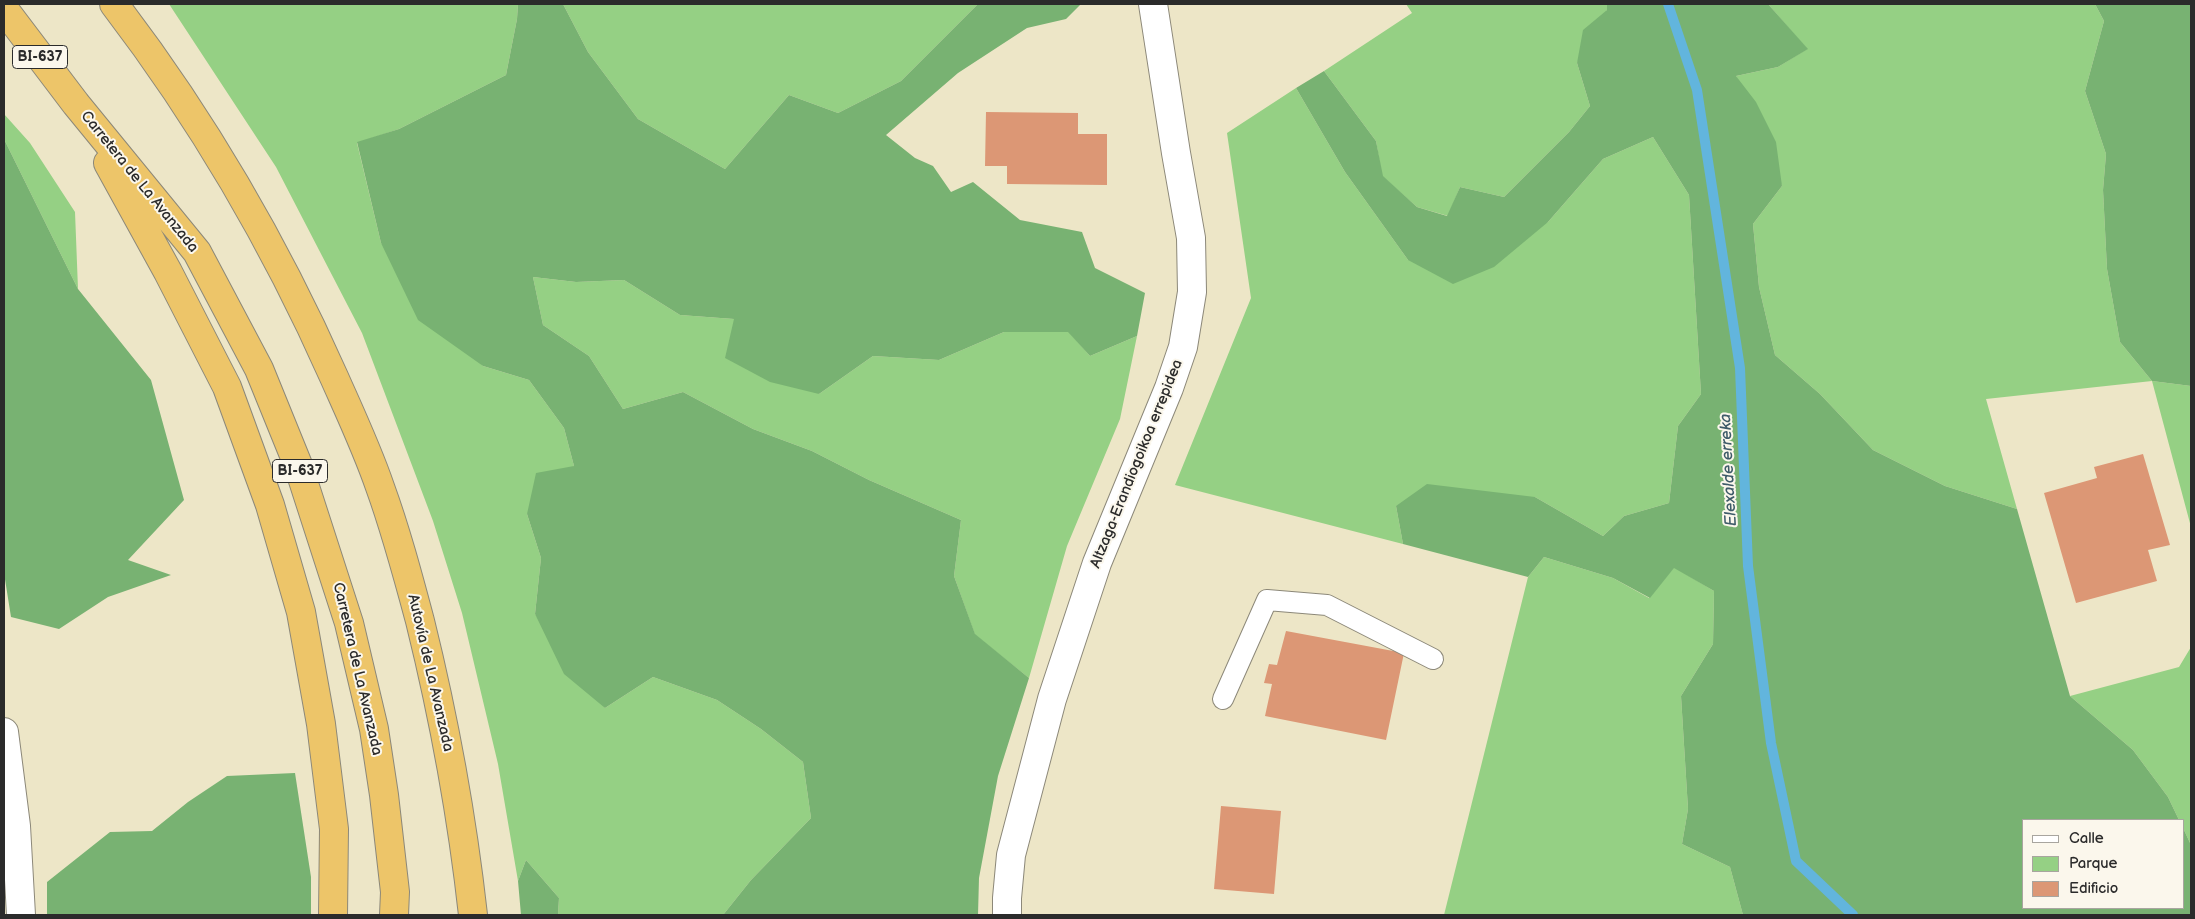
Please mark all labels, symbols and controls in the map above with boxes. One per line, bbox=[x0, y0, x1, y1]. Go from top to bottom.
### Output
road number: BI-637 bbox=[12, 46, 68, 68]
street label: Carretera de La Avanzada bbox=[76, 108, 202, 256]
street label: Altzaga-Erandiogoikoa errepidea bbox=[1087, 357, 1187, 571]
water label: Elexalde erreka bbox=[1716, 413, 1742, 527]
road number: BI-637 bbox=[272, 460, 328, 482]
street label: Carretera de La Avanzada bbox=[328, 581, 386, 757]
street label: Autovía de La Avanzada bbox=[403, 593, 457, 753]
legend bbox=[2022, 819, 2185, 909]
text: Calle bbox=[2069, 829, 2104, 848]
text: Parque bbox=[2069, 854, 2117, 873]
text: Edificio bbox=[2069, 879, 2118, 898]

